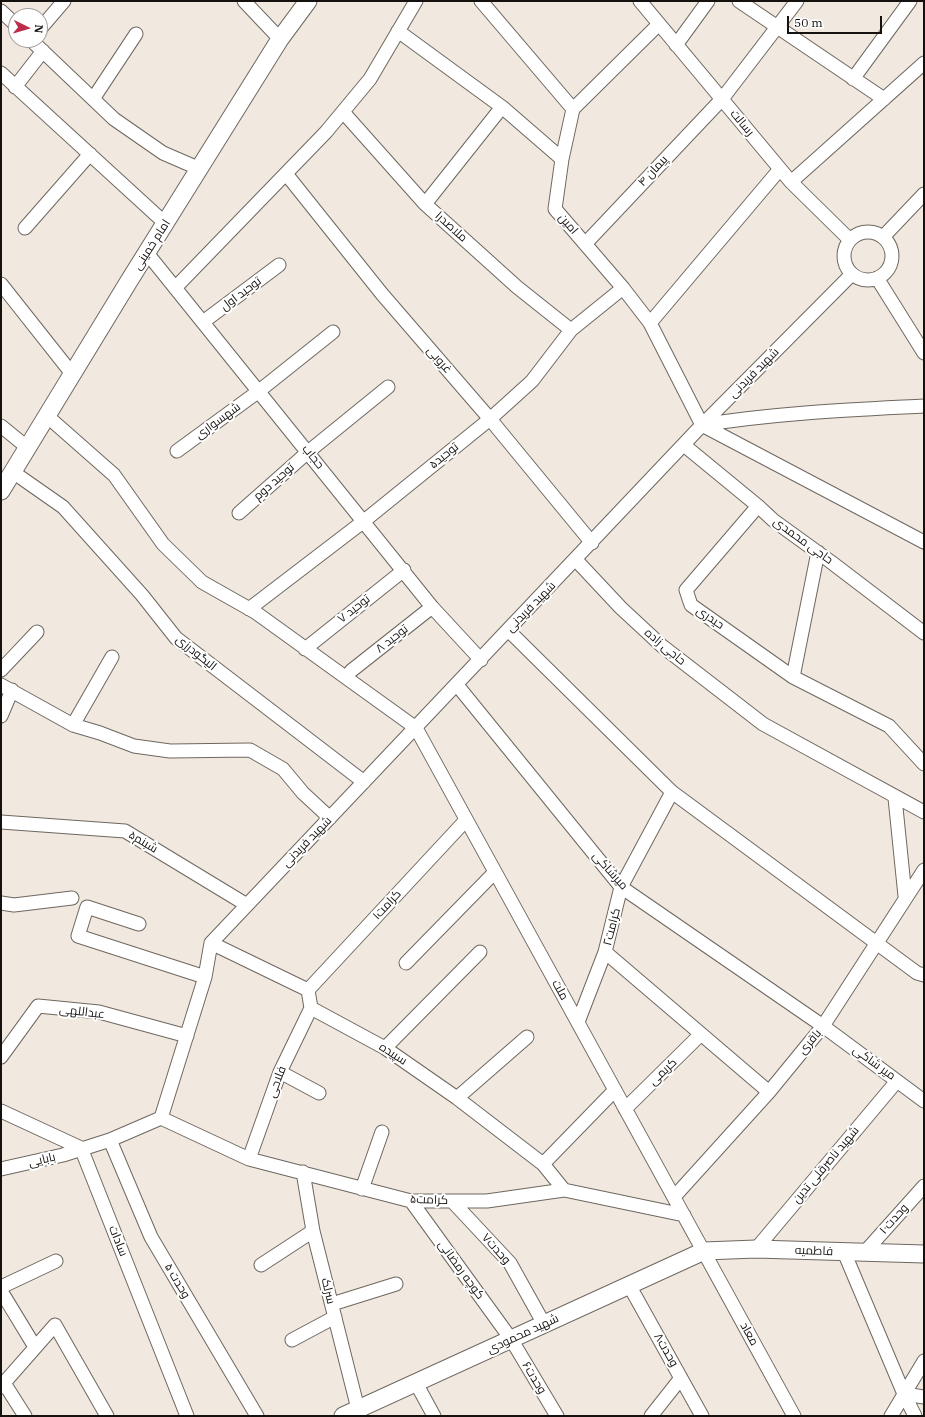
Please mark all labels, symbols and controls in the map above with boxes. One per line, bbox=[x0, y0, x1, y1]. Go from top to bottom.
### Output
north arrow bbox=[8, 8, 48, 48]
scale bar bbox=[789, 8, 884, 34]
text: 50 m bbox=[794, 15, 823, 30]
text: N bbox=[32, 24, 46, 34]
street label: رسالت bbox=[727, 107, 757, 139]
street label: پیمان ۴ bbox=[635, 153, 671, 189]
street label: ملاصدرا bbox=[432, 209, 470, 245]
street label: امین bbox=[555, 211, 581, 237]
street label: امام خمینی bbox=[130, 217, 174, 273]
street label: توحید اول bbox=[218, 274, 264, 314]
street label: غروبی bbox=[423, 344, 455, 376]
street label: شهید فریدنی bbox=[726, 345, 782, 401]
street label: شهسواری bbox=[193, 400, 243, 442]
street label: توحید۵ bbox=[427, 440, 461, 472]
street label: حجاب bbox=[299, 442, 327, 472]
street label: توحید دوم bbox=[251, 460, 297, 504]
street label: حاجی محمدی bbox=[770, 514, 836, 568]
street label: شهید فریدنی bbox=[503, 579, 559, 635]
street label: توحید ۷ bbox=[335, 592, 373, 626]
street label: حیدری bbox=[693, 603, 727, 633]
street label: توحید ۸ bbox=[373, 622, 411, 656]
street label: حاجی زاده bbox=[641, 626, 689, 668]
street label: الیگودرزی bbox=[173, 632, 219, 674]
street label: شهید فریدنی bbox=[279, 814, 335, 870]
street label: شبنم۵ bbox=[126, 828, 160, 856]
street label: میرشاکی bbox=[589, 849, 631, 893]
street label: کرامت۱ bbox=[370, 887, 404, 923]
street label: کرامت۲ bbox=[600, 907, 624, 947]
street label: ملت bbox=[549, 977, 571, 1003]
street label: عبداللهی bbox=[58, 1002, 106, 1022]
street label: باقری bbox=[795, 1027, 825, 1057]
street label: سپیده bbox=[376, 1040, 410, 1068]
street label: میر شاکی bbox=[850, 1043, 898, 1083]
street label: کریمی bbox=[646, 1055, 680, 1089]
street label: فلاحی bbox=[264, 1064, 290, 1100]
street label: شهید ناصرقلی تدین bbox=[790, 1124, 862, 1206]
street label: بابایی bbox=[27, 1150, 57, 1170]
street label: کرامت۵ bbox=[410, 1192, 448, 1208]
street label: وحدت۱۰ bbox=[877, 1201, 911, 1237]
street label: سادات bbox=[105, 1223, 131, 1259]
street label: ۷وحدت bbox=[478, 1231, 514, 1267]
street label: کوچه رمضانی bbox=[435, 1238, 487, 1302]
street label: فاطمیه bbox=[795, 1243, 833, 1259]
street label: وحدت ۵ bbox=[161, 1261, 193, 1301]
street label: سرلک bbox=[318, 1276, 338, 1306]
street label: شهید محمودی bbox=[485, 1311, 561, 1357]
street label: معاد bbox=[737, 1320, 761, 1348]
street label: وحدت۸ bbox=[651, 1331, 681, 1369]
street label: وحدت۶ bbox=[519, 1359, 549, 1397]

